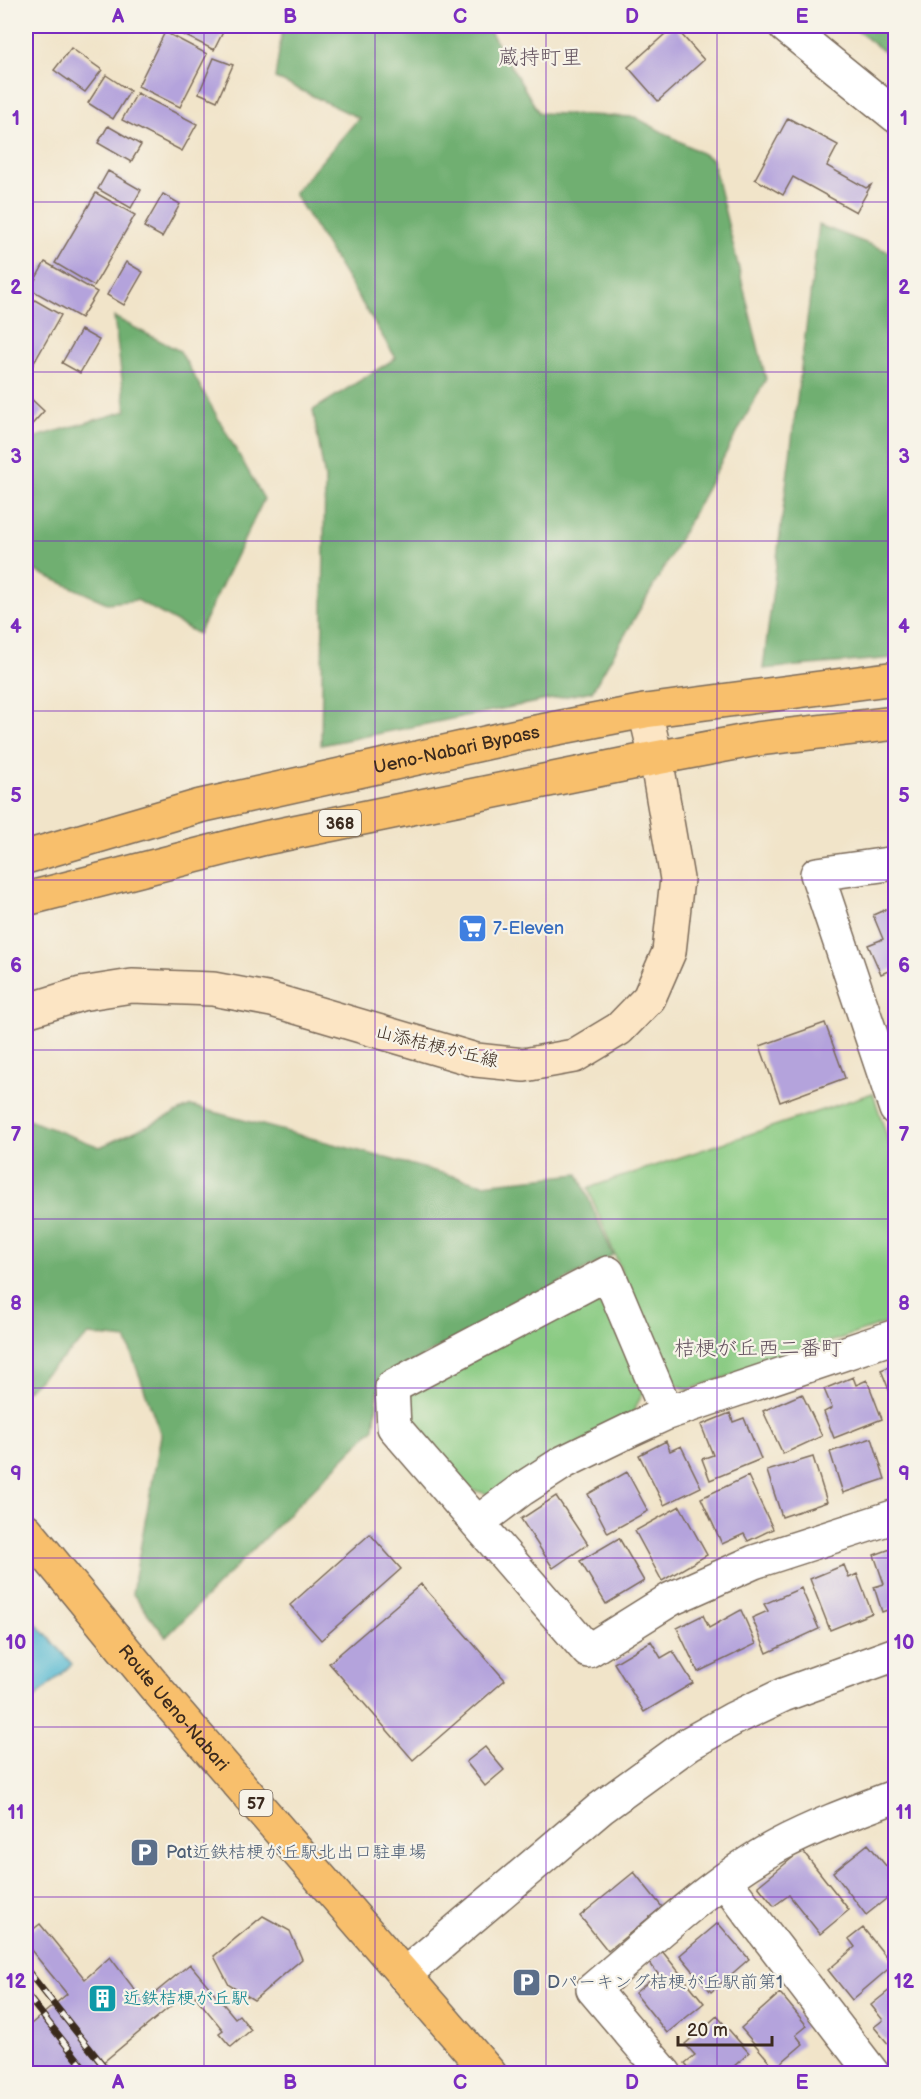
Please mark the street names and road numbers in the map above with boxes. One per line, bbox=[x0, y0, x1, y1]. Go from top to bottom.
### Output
street label: Ueno-Nabari Bypass bbox=[372, 722, 542, 778]
road number: 368 bbox=[319, 810, 361, 836]
street label: 山添桔梗が丘線 bbox=[373, 1021, 501, 1072]
street label: Route Ueno-Nabari bbox=[114, 1641, 233, 1775]
road number: 57 bbox=[240, 1790, 272, 1816]

